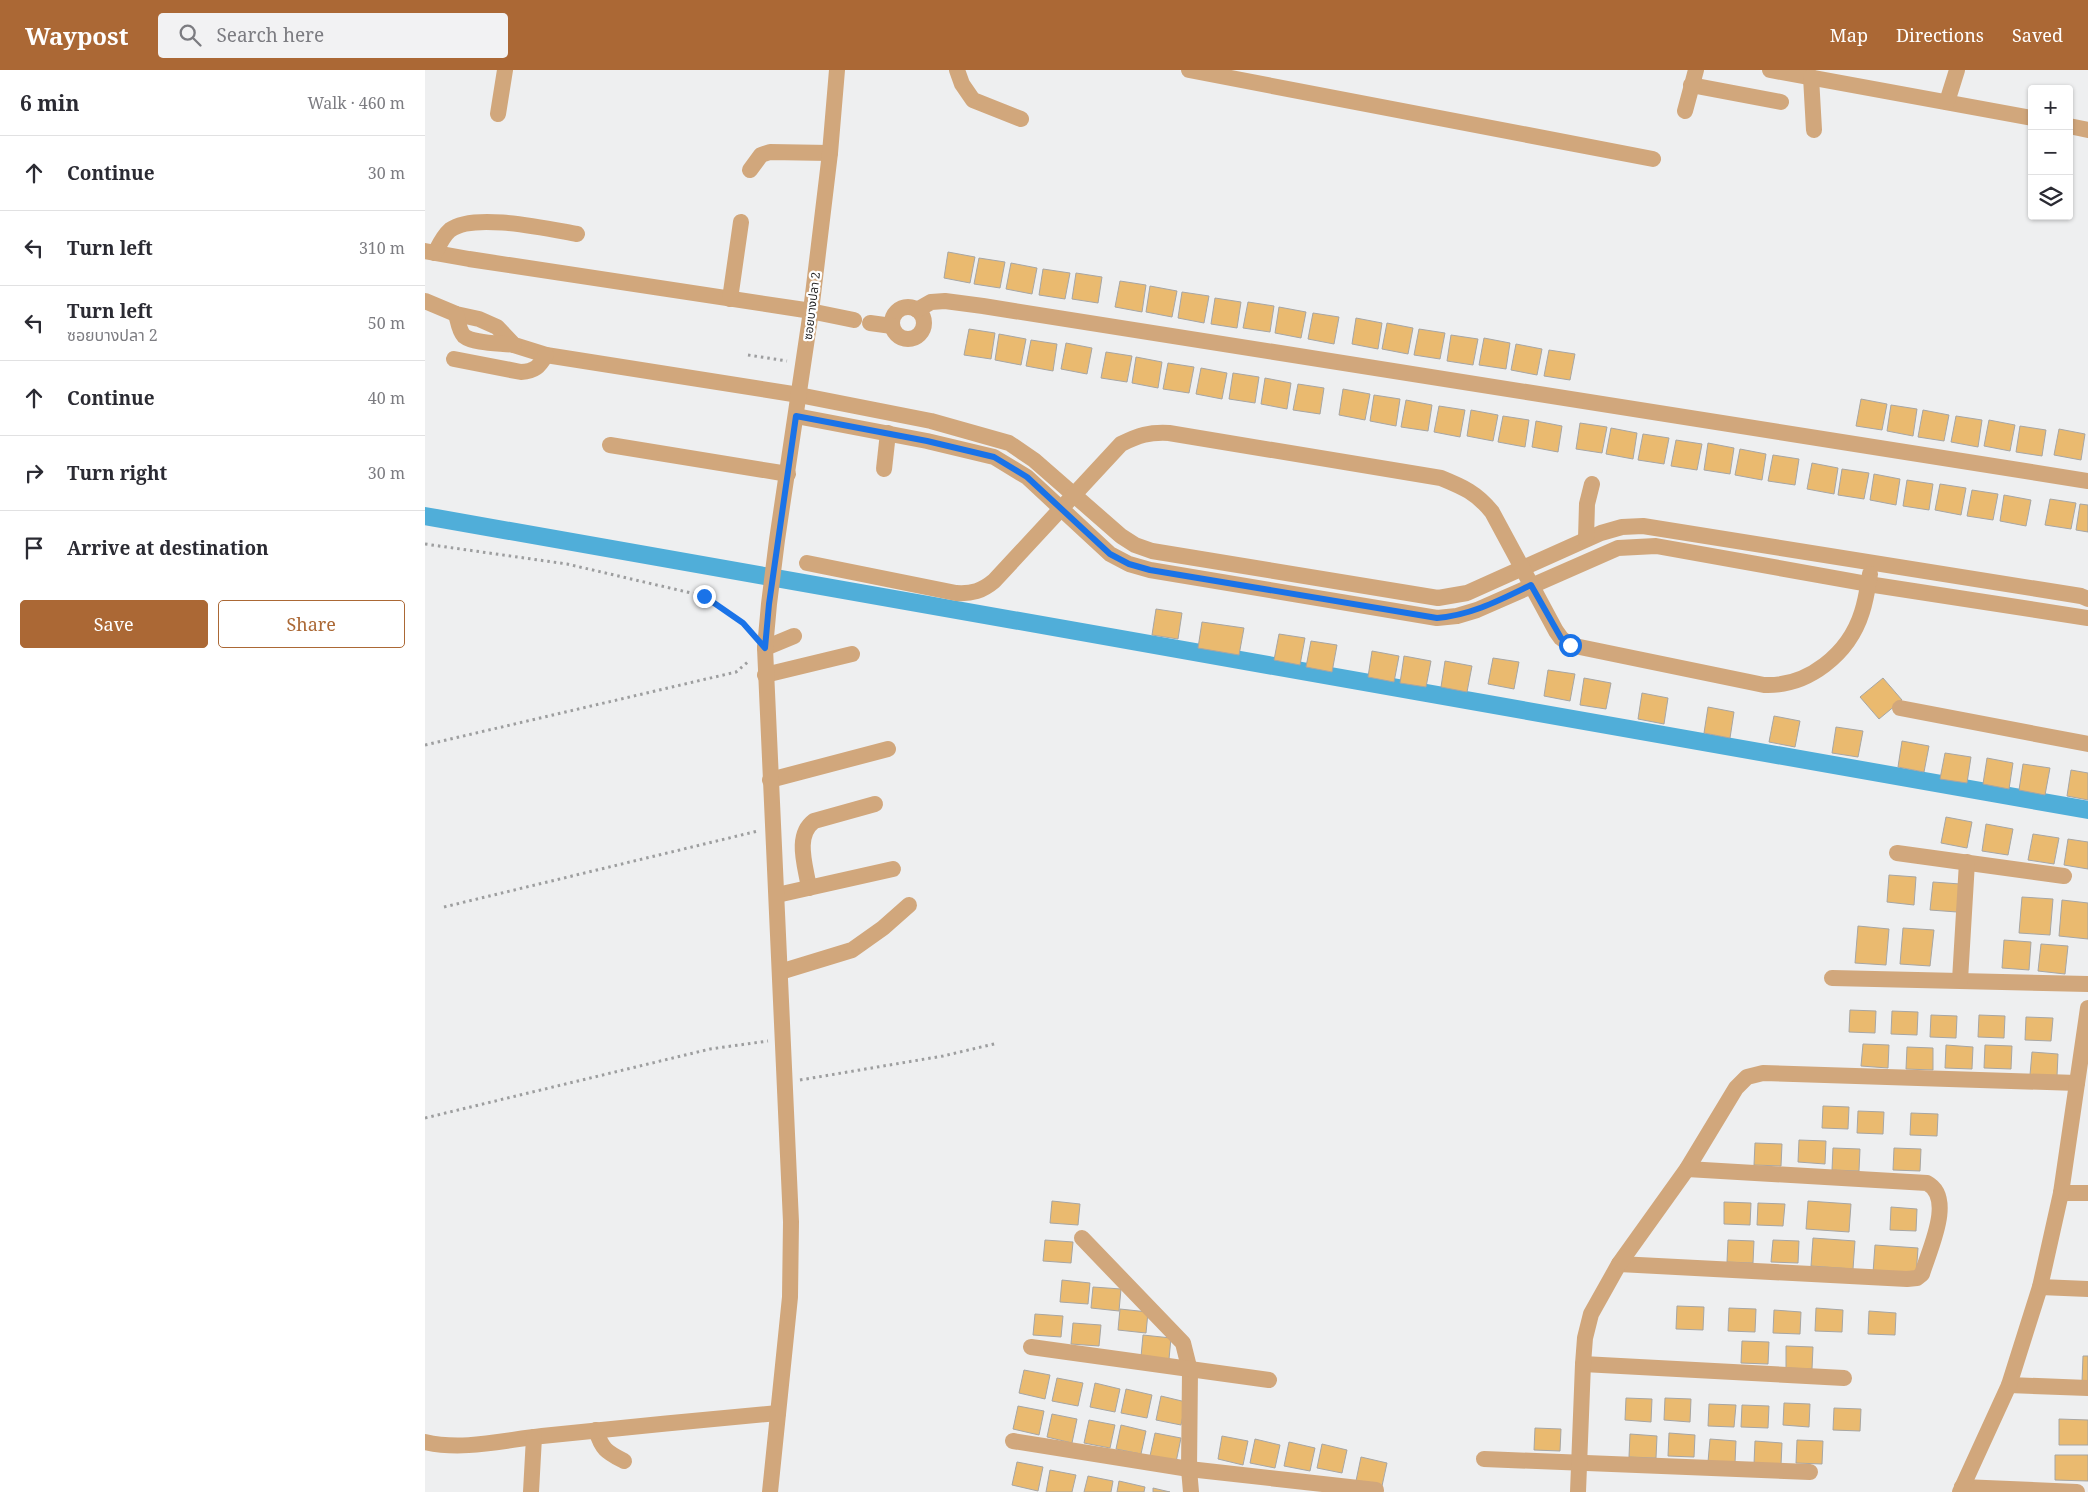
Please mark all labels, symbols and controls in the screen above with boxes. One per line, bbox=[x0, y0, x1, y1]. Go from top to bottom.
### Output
search box bbox=[158, 13, 508, 58]
text: Waypost bbox=[25, 19, 128, 52]
icon: search bbox=[176, 21, 204, 49]
text: Search here bbox=[216, 22, 324, 48]
text: Map bbox=[1830, 23, 1868, 47]
text: Directions bbox=[1896, 23, 1984, 47]
text: Saved bbox=[2012, 23, 2063, 47]
map controls bbox=[2028, 85, 2073, 220]
button: + bbox=[2028, 85, 2073, 130]
text: 6 min bbox=[20, 89, 79, 117]
text: Walk · 460 m bbox=[308, 92, 405, 114]
button: − bbox=[2028, 130, 2073, 175]
icon: ahead bbox=[20, 159, 48, 187]
text: Continue bbox=[67, 160, 155, 186]
text: 30 m bbox=[368, 162, 405, 184]
button: layers bbox=[2028, 175, 2073, 220]
icon: left bbox=[20, 234, 48, 262]
text: Turn left bbox=[67, 235, 153, 261]
text: 310 m bbox=[359, 237, 405, 259]
street label: ซอยบางปลา 2 bbox=[799, 271, 824, 341]
text: Turn left bbox=[67, 298, 153, 324]
icon: left bbox=[20, 309, 48, 337]
text: 50 m bbox=[368, 312, 405, 334]
text: ซอยบางปลา 2 bbox=[67, 324, 158, 346]
icon: ahead bbox=[20, 384, 48, 412]
text: Continue bbox=[67, 385, 155, 411]
text: 40 m bbox=[368, 387, 405, 409]
icon: right bbox=[20, 459, 48, 487]
text: Turn right bbox=[67, 460, 167, 486]
text: 30 m bbox=[368, 462, 405, 484]
icon: arrive bbox=[20, 534, 48, 562]
text: Arrive at destination bbox=[67, 535, 269, 561]
route end bbox=[693, 585, 716, 608]
button: Save bbox=[20, 600, 208, 648]
button: Share bbox=[218, 600, 405, 648]
route start bbox=[1559, 634, 1582, 657]

